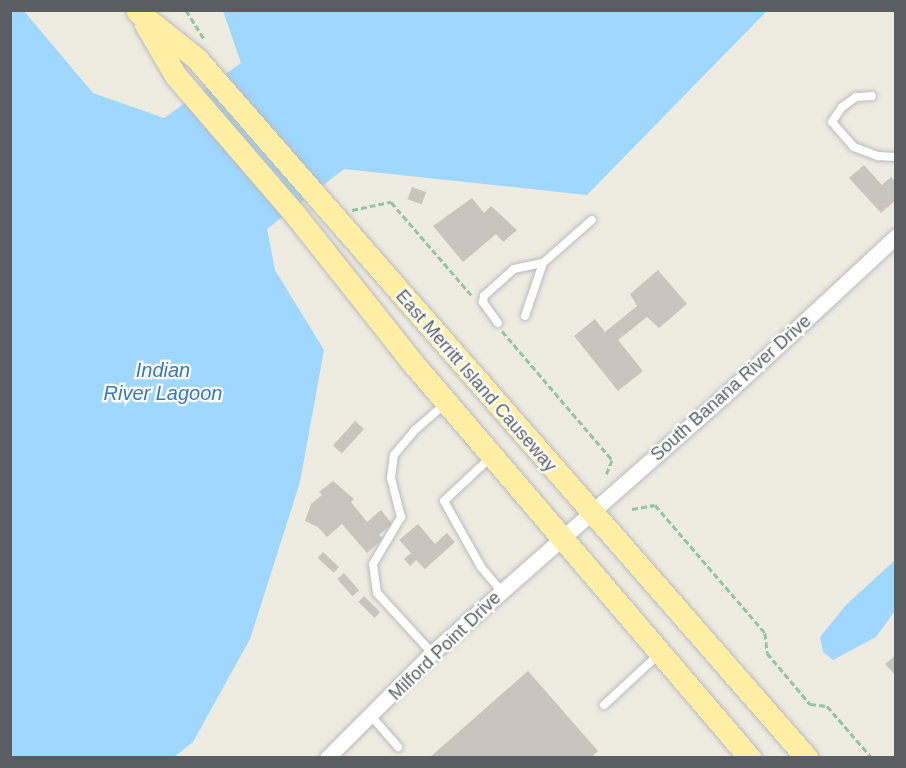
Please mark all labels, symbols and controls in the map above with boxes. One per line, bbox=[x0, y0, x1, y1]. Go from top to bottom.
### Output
street label: East Merritt Island Causeway bbox=[391, 286, 561, 476]
street label: South Banana River Drive bbox=[646, 310, 816, 466]
water label: Indian River Lagoon bbox=[104, 359, 222, 406]
street label: Milford Point Drive bbox=[385, 587, 505, 705]

